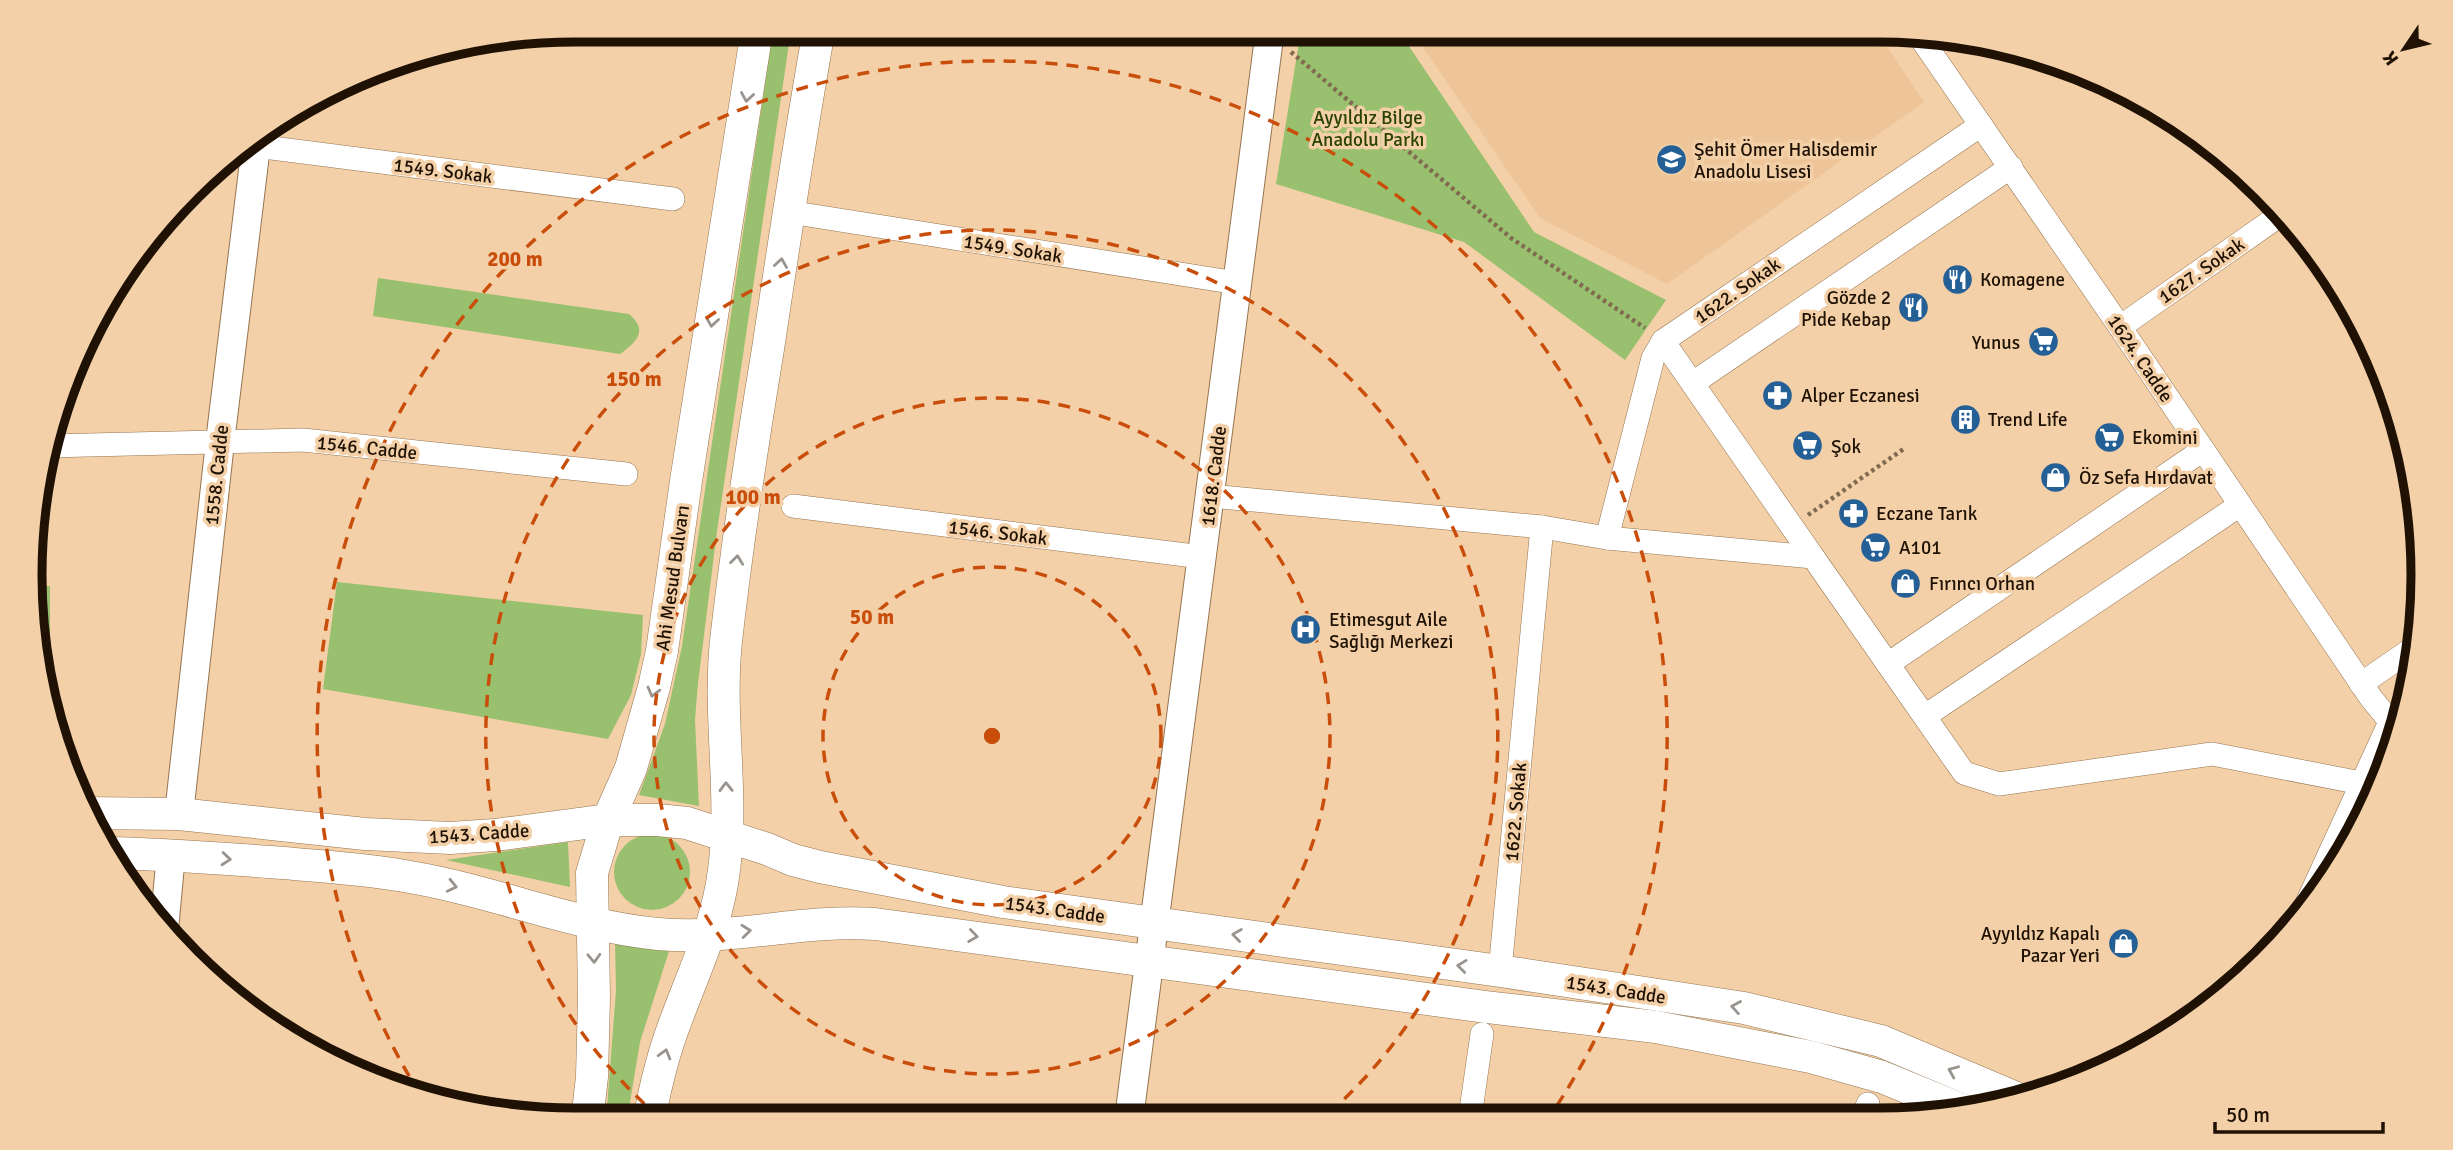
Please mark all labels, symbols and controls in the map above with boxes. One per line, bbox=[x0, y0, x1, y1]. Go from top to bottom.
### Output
north arrow bbox=[2369, 14, 2439, 84]
text: K bbox=[2378, 46, 2404, 70]
one-way arrow bbox=[740, 91, 755, 103]
park label: Ayyıldız Bilge Anadolu Parkı bbox=[1312, 106, 1424, 152]
place label: Şehit Ömer Halisdemir Anadolu Lisesi bbox=[1694, 138, 1877, 184]
school or university icon: Şehit Ömer Halisdemir Anadolu Lisesi bbox=[1654, 143, 1688, 177]
street label: 1549. Sokak bbox=[392, 153, 494, 189]
street label: 1549. Sokak bbox=[962, 229, 1064, 269]
street label: 1627. Sokak bbox=[2154, 232, 2250, 309]
text: 200 m bbox=[487, 246, 543, 272]
street label: 1622. Sokak bbox=[1690, 252, 1786, 329]
one-way arrow bbox=[773, 257, 788, 269]
restaurant icon: Komagene bbox=[1940, 262, 1974, 296]
place label: Komagene bbox=[1980, 268, 2065, 292]
place label: Gözde 2 Pide Kebap bbox=[1801, 286, 1891, 332]
restaurant icon: Gözde 2 Pide Kebap bbox=[1897, 291, 1931, 325]
street label: 1624. Cadde bbox=[2102, 310, 2178, 407]
one-way arrow bbox=[705, 316, 720, 328]
supermarket icon: Yunus bbox=[2026, 325, 2060, 359]
place label: Yunus bbox=[1972, 331, 2020, 355]
text: 150 m bbox=[606, 366, 662, 392]
pharmacy icon: Alper Eczanesi bbox=[1761, 378, 1795, 412]
place label: Alper Eczanesi bbox=[1801, 384, 1920, 408]
building icon: Trend Life bbox=[1948, 402, 1982, 436]
place label: Trend Life bbox=[1988, 408, 2068, 432]
supermarket icon: Ekomini bbox=[2092, 420, 2126, 454]
street label: 1558. Cadde bbox=[200, 424, 234, 526]
street label: 1618. Cadde bbox=[1196, 425, 1232, 528]
place label: Ekomini bbox=[2132, 426, 2198, 450]
supermarket icon: Şok bbox=[1791, 429, 1825, 463]
street label: 1546. Cadde bbox=[316, 431, 418, 465]
place label: Şok bbox=[1831, 435, 1861, 459]
shop icon: Öz Sefa Hırdavat bbox=[2039, 460, 2073, 494]
place label: Öz Sefa Hırdavat bbox=[2079, 466, 2213, 490]
text: 100 m bbox=[725, 484, 781, 510]
pharmacy icon: Eczane Tarık bbox=[1836, 496, 1870, 530]
place label: Eczane Tarık bbox=[1876, 502, 1978, 526]
street label: Ahi Mesud Bulvarı bbox=[651, 504, 695, 653]
street label: 1546. Sokak bbox=[947, 515, 1049, 551]
supermarket icon: A101 bbox=[1859, 530, 1893, 564]
place label: A101 bbox=[1899, 536, 1941, 560]
one-way arrow bbox=[729, 554, 744, 566]
shop icon: Fırıncı Orhan bbox=[1889, 566, 1923, 600]
place label: Fırıncı Orhan bbox=[1929, 572, 2035, 596]
text: 50 m bbox=[850, 604, 894, 630]
place label: Etimesgut Aile Sağlığı Merkezi bbox=[1329, 608, 1453, 654]
hospital icon: Etimesgut Aile Sağlığı Merkezi bbox=[1289, 613, 1323, 647]
one-way arrow bbox=[647, 685, 661, 697]
centre of rings bbox=[980, 724, 1004, 748]
street label: 1622. Sokak bbox=[1500, 761, 1532, 863]
one-way arrow bbox=[719, 781, 734, 792]
street label: 1543. Cadde bbox=[428, 819, 530, 849]
one-way arrow bbox=[221, 851, 232, 866]
one-way arrow bbox=[446, 878, 458, 892]
street label: 1543. Cadde bbox=[1003, 891, 1106, 929]
place label: Ayyıldız Kapalı Pazar Yeri bbox=[1981, 922, 2100, 968]
one-way arrow bbox=[740, 923, 752, 938]
one-way arrow bbox=[1231, 927, 1243, 942]
shop icon: Ayyıldız Kapalı Pazar Yeri bbox=[2106, 927, 2140, 961]
one-way arrow bbox=[967, 928, 978, 943]
one-way arrow bbox=[586, 952, 601, 963]
one-way arrow bbox=[1457, 959, 1468, 974]
street label: 1543. Cadde bbox=[1564, 970, 1667, 1010]
one-way arrow bbox=[1730, 1000, 1742, 1015]
one-way arrow bbox=[657, 1048, 672, 1060]
one-way arrow bbox=[1948, 1066, 1960, 1080]
scale bar bbox=[2215, 1090, 2383, 1134]
text: 50 m bbox=[2226, 1102, 2270, 1128]

